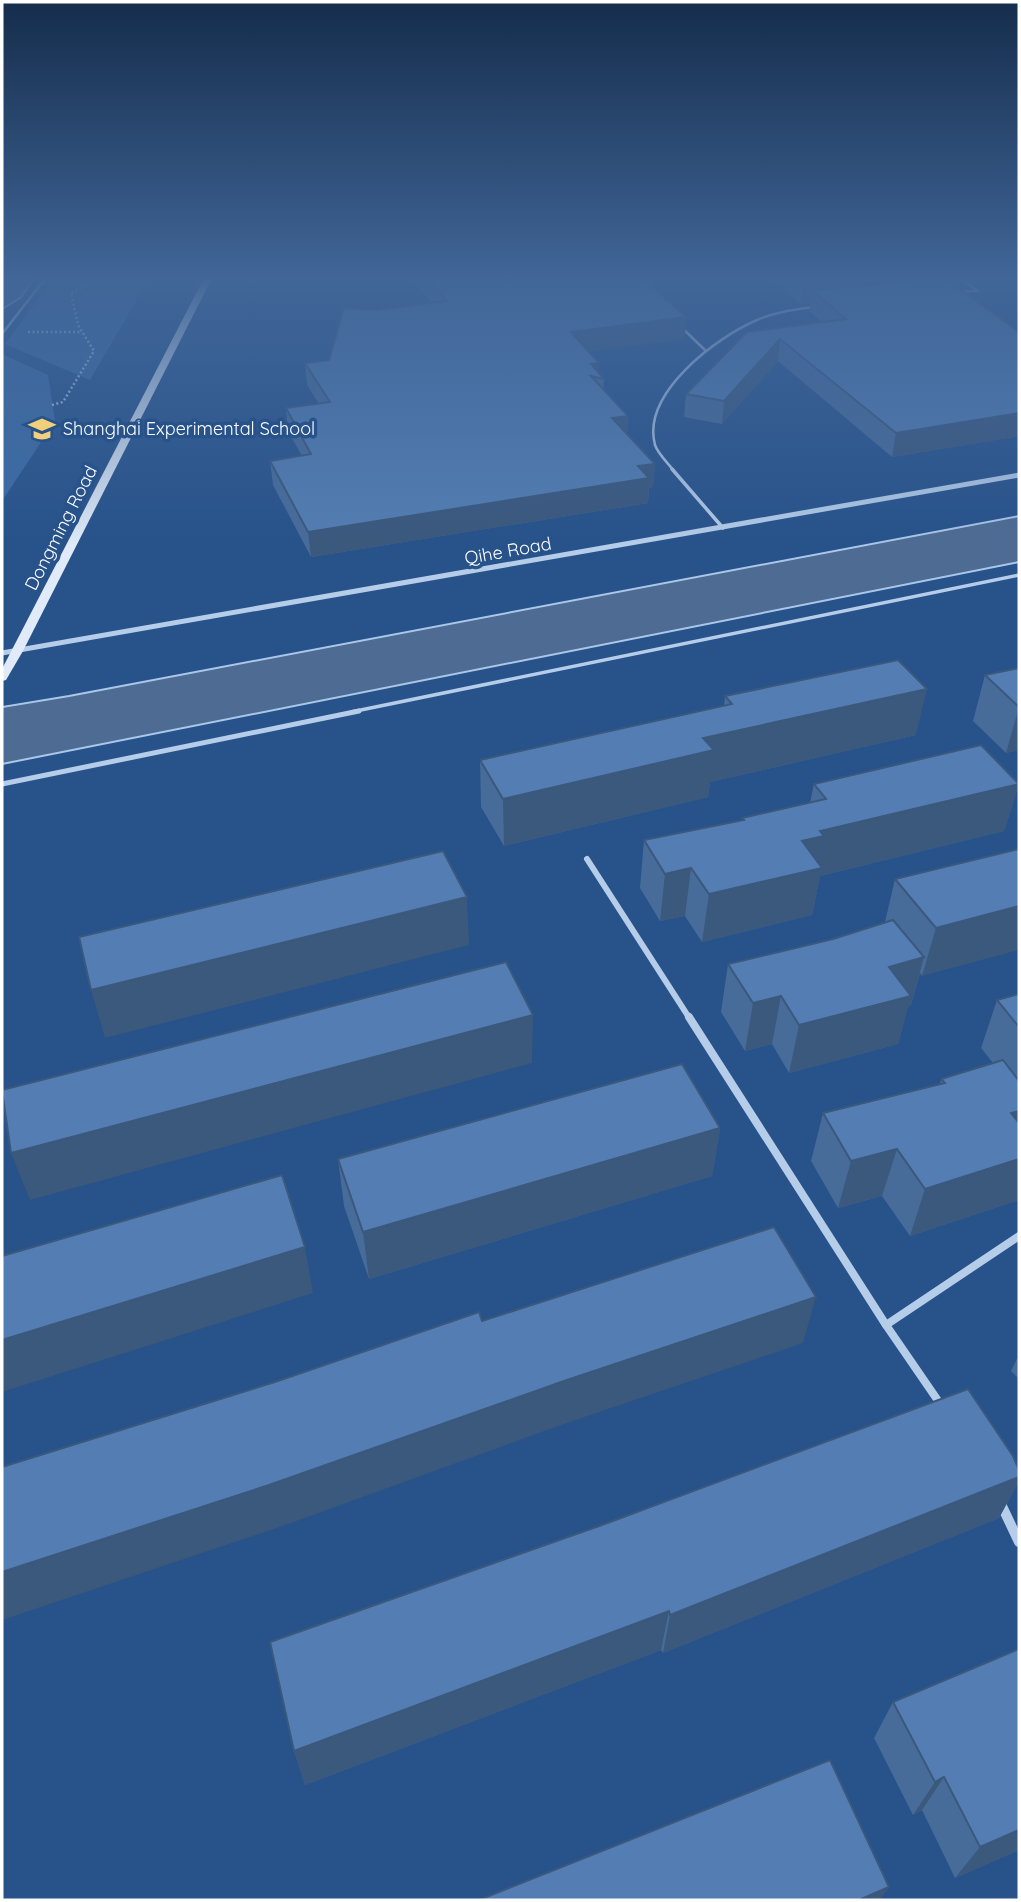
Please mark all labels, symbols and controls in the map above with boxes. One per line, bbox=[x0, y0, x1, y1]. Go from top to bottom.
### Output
school or university icon: Shanghai Experimental School bbox=[27, 414, 57, 444]
place label: Shanghai Experimental School bbox=[63, 417, 315, 440]
street label: Dongming Road bbox=[19, 461, 102, 594]
street label: Qihe Road bbox=[463, 532, 553, 569]

